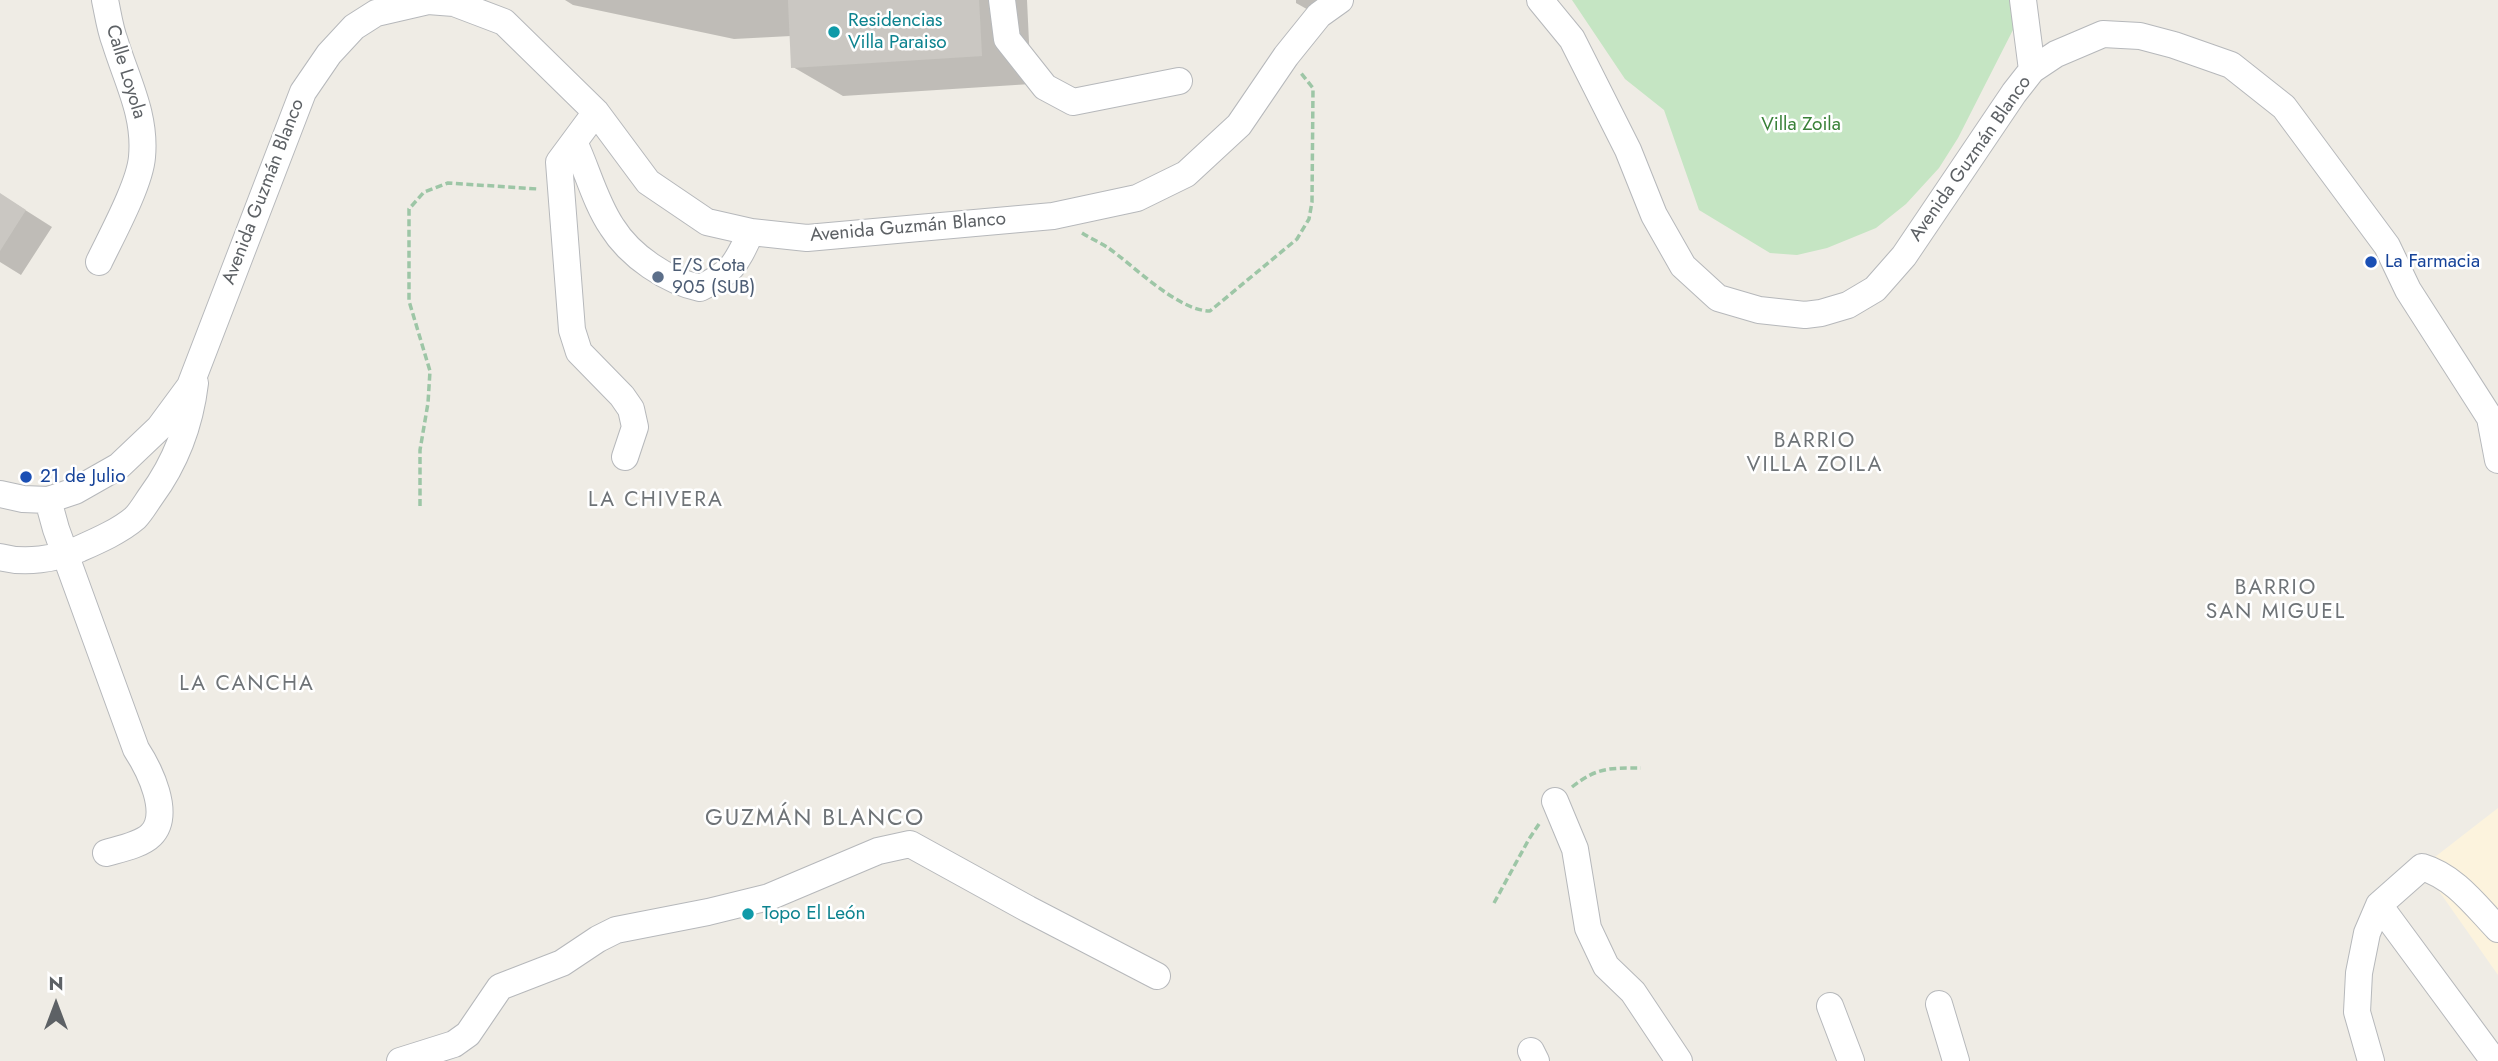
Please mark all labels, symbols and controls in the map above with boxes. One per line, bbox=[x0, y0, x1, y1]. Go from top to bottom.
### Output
place label: Residencias Villa Paraiso bbox=[848, 10, 947, 54]
street label: Calle Loyola bbox=[100, 22, 150, 122]
marker: Residencias Villa Paraiso bbox=[826, 24, 842, 40]
street label: Avenida Guzmán Blanco bbox=[1905, 72, 2037, 246]
street label: Avenida Guzmán Blanco bbox=[218, 96, 310, 288]
park label: Villa Zoila bbox=[1761, 114, 1841, 136]
street label: Avenida Guzmán Blanco bbox=[809, 208, 1007, 248]
place label: La Farmacia bbox=[2385, 251, 2480, 273]
marker: La Farmacia bbox=[2363, 254, 2379, 270]
place label: E/S Cota 905 (SUB) bbox=[672, 255, 755, 299]
marker: E/S Cota 905 (SUB) bbox=[650, 269, 666, 285]
district label: BARRIO VILLA ZOILA bbox=[1748, 429, 1882, 479]
place label: 21 de Julio bbox=[40, 466, 126, 488]
marker: 21 de Julio bbox=[18, 469, 34, 485]
district label: LA CHIVERA bbox=[589, 488, 723, 514]
district label: BARRIO SAN MIGUEL bbox=[2207, 576, 2345, 626]
district label: LA CANCHA bbox=[180, 672, 314, 698]
district label: GUZMÁN BLANCO bbox=[707, 805, 923, 833]
place label: Topo El León bbox=[762, 903, 865, 925]
marker: Topo El León bbox=[740, 906, 756, 922]
north arrow bbox=[21, 970, 91, 1040]
text: N bbox=[48, 970, 64, 997]

